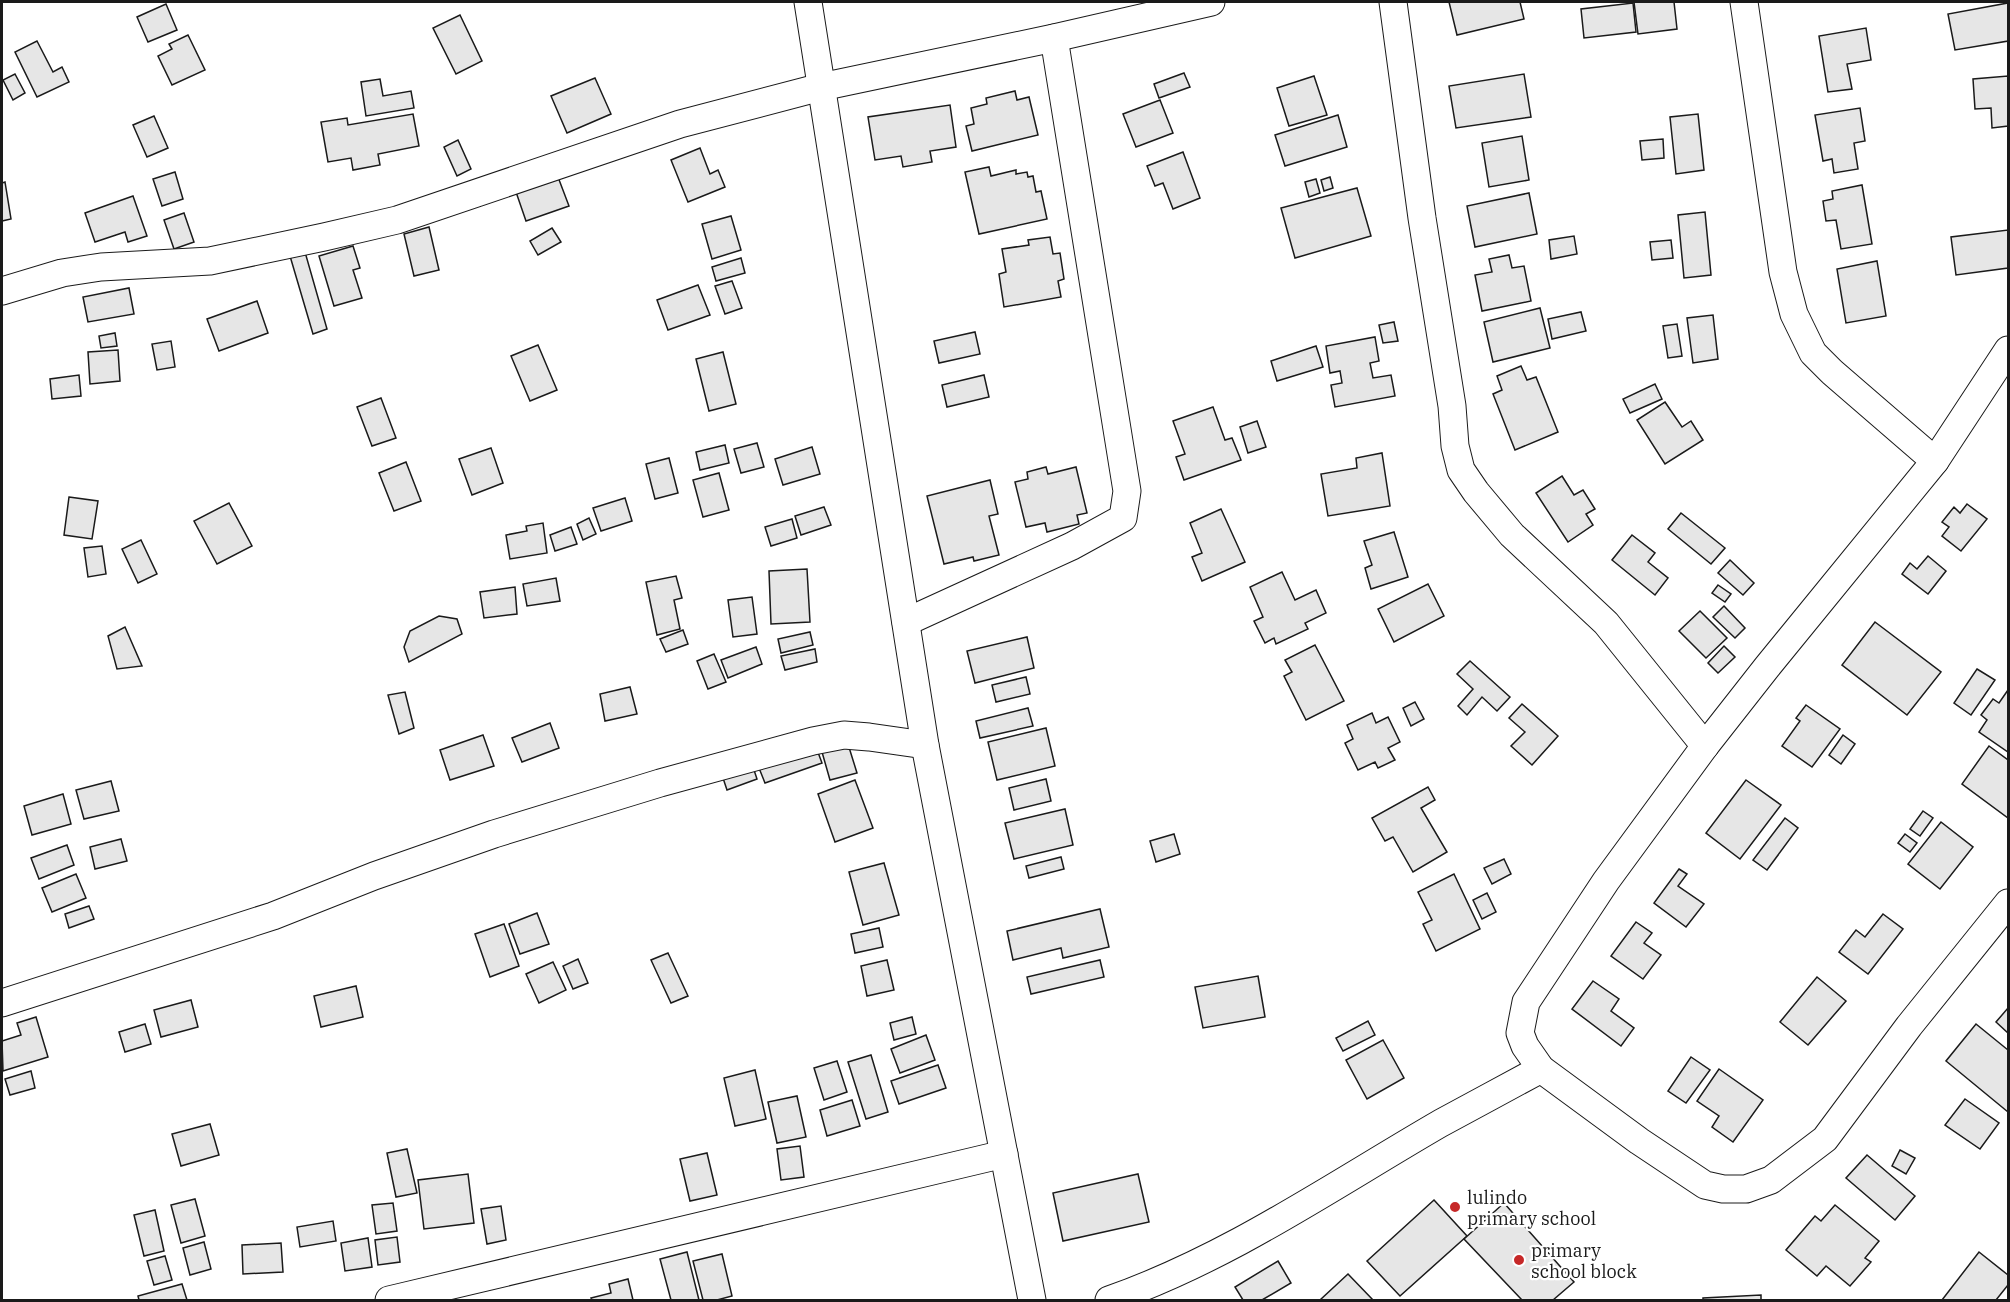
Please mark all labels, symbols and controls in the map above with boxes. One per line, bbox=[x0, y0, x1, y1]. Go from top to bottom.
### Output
place label: lulindo primary school bbox=[1467, 1186, 1596, 1230]
marker: lulindo primary school bbox=[1448, 1200, 1462, 1214]
place label: primary school block bbox=[1531, 1239, 1637, 1283]
marker: primary school block bbox=[1512, 1253, 1526, 1267]

